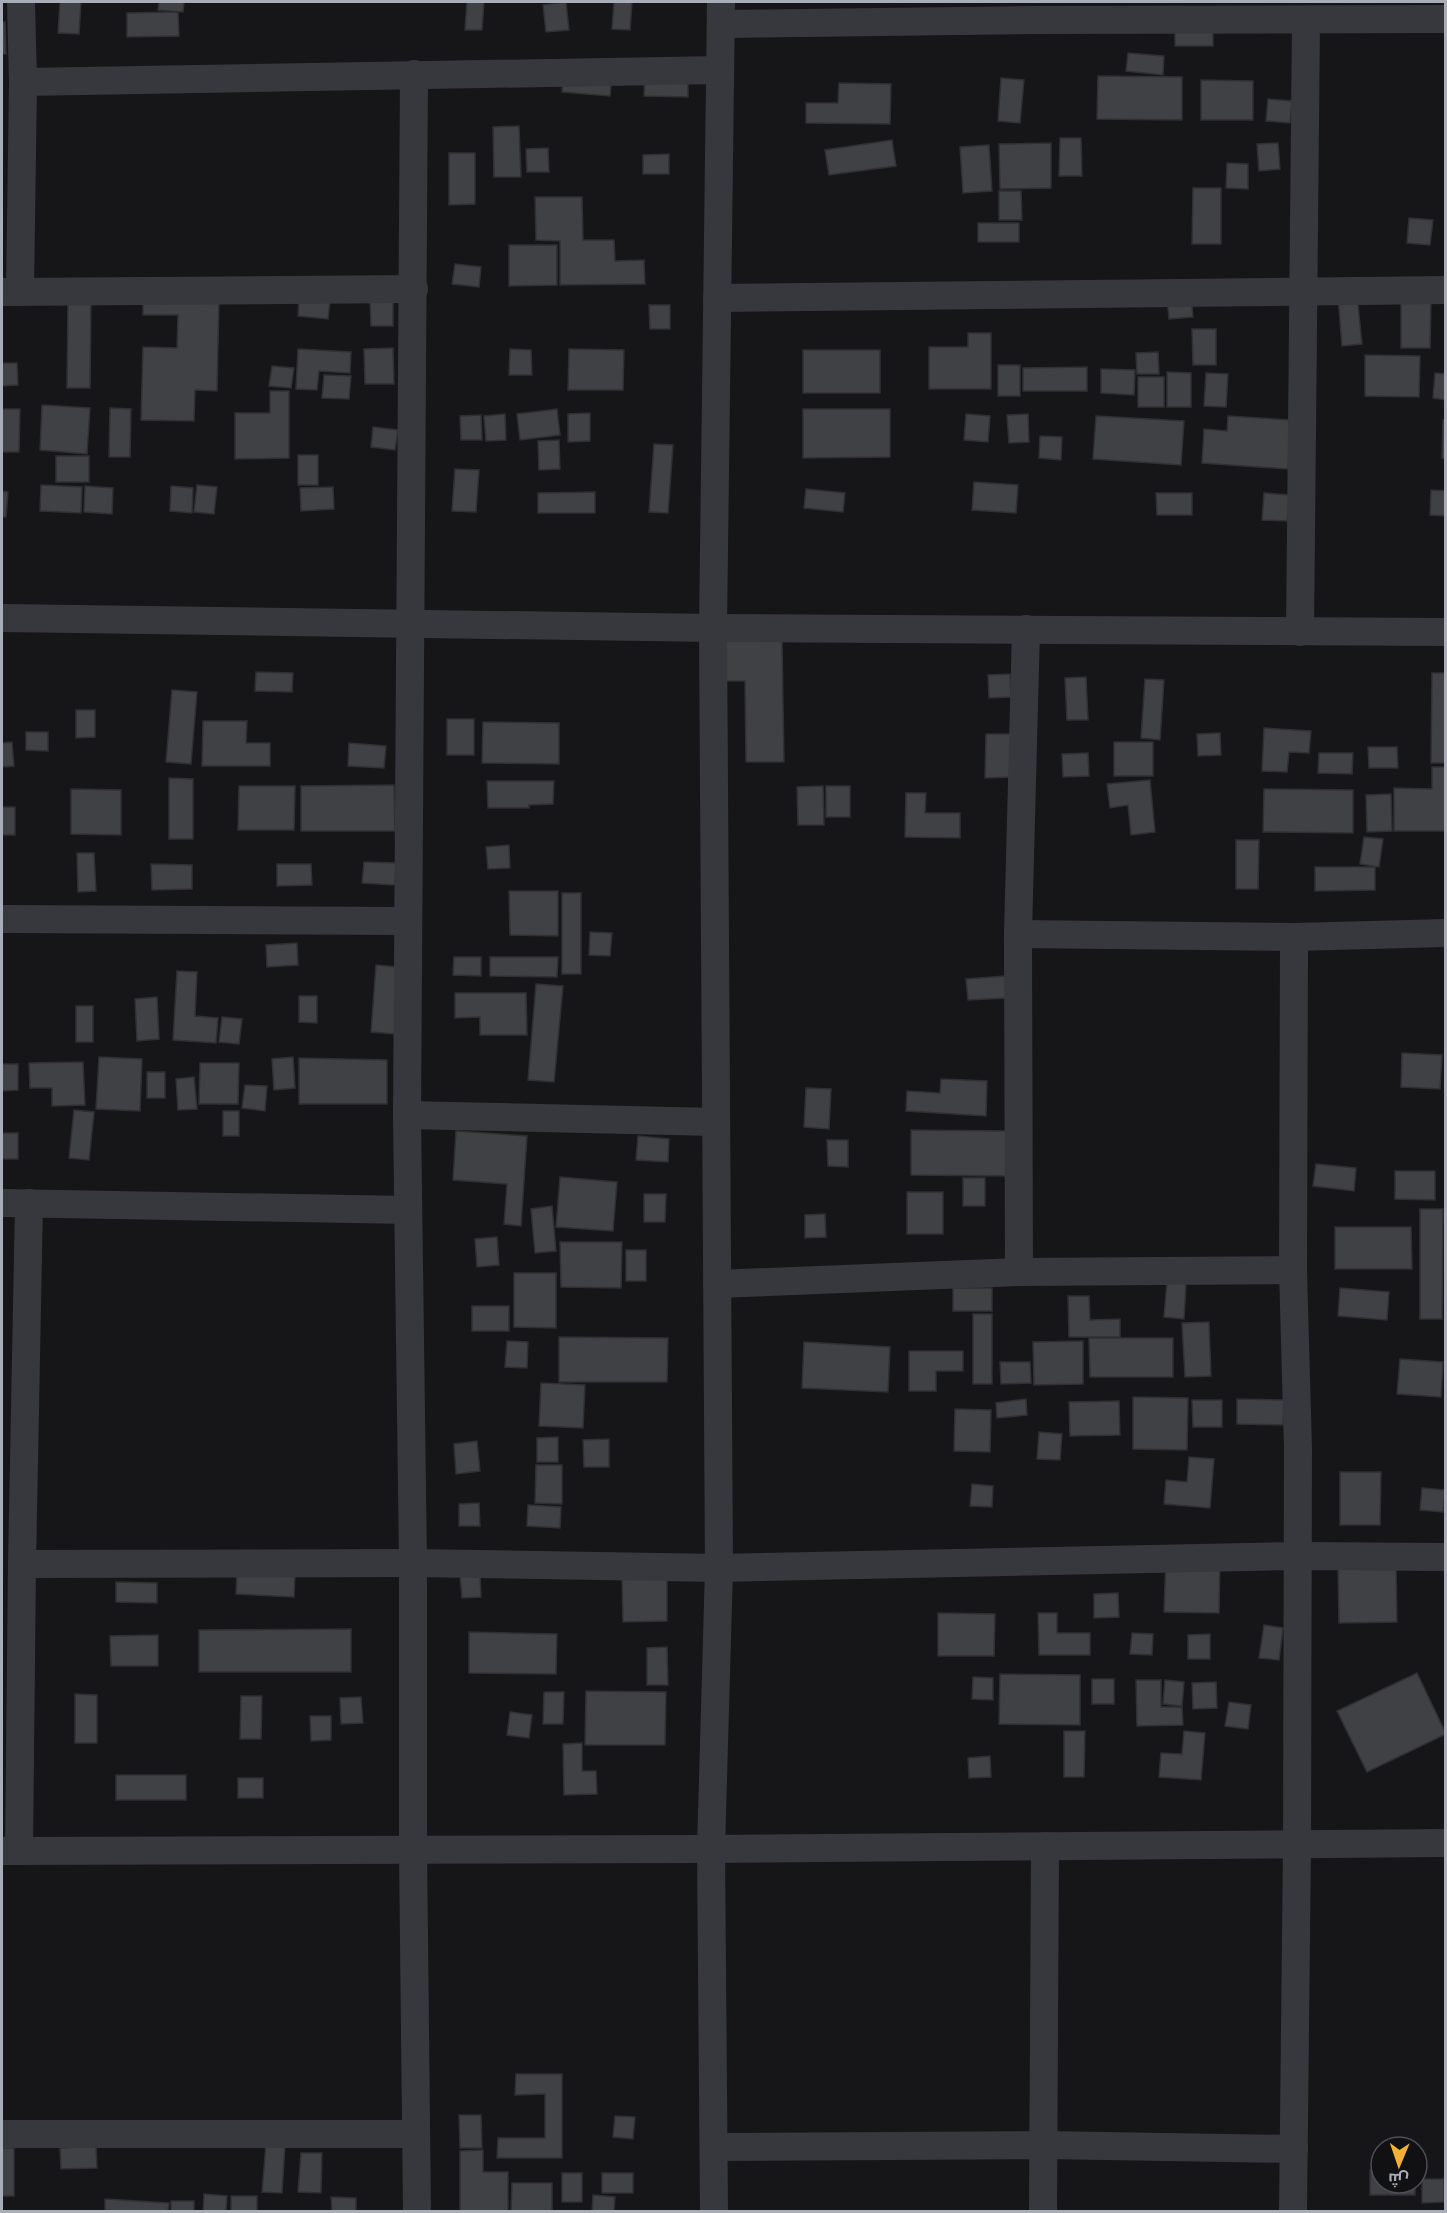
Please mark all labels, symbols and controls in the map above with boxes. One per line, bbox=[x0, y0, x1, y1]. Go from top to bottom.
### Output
north arrow bbox=[1369, 2135, 1429, 2195]
text: ش bbox=[1388, 2168, 1409, 2192]

